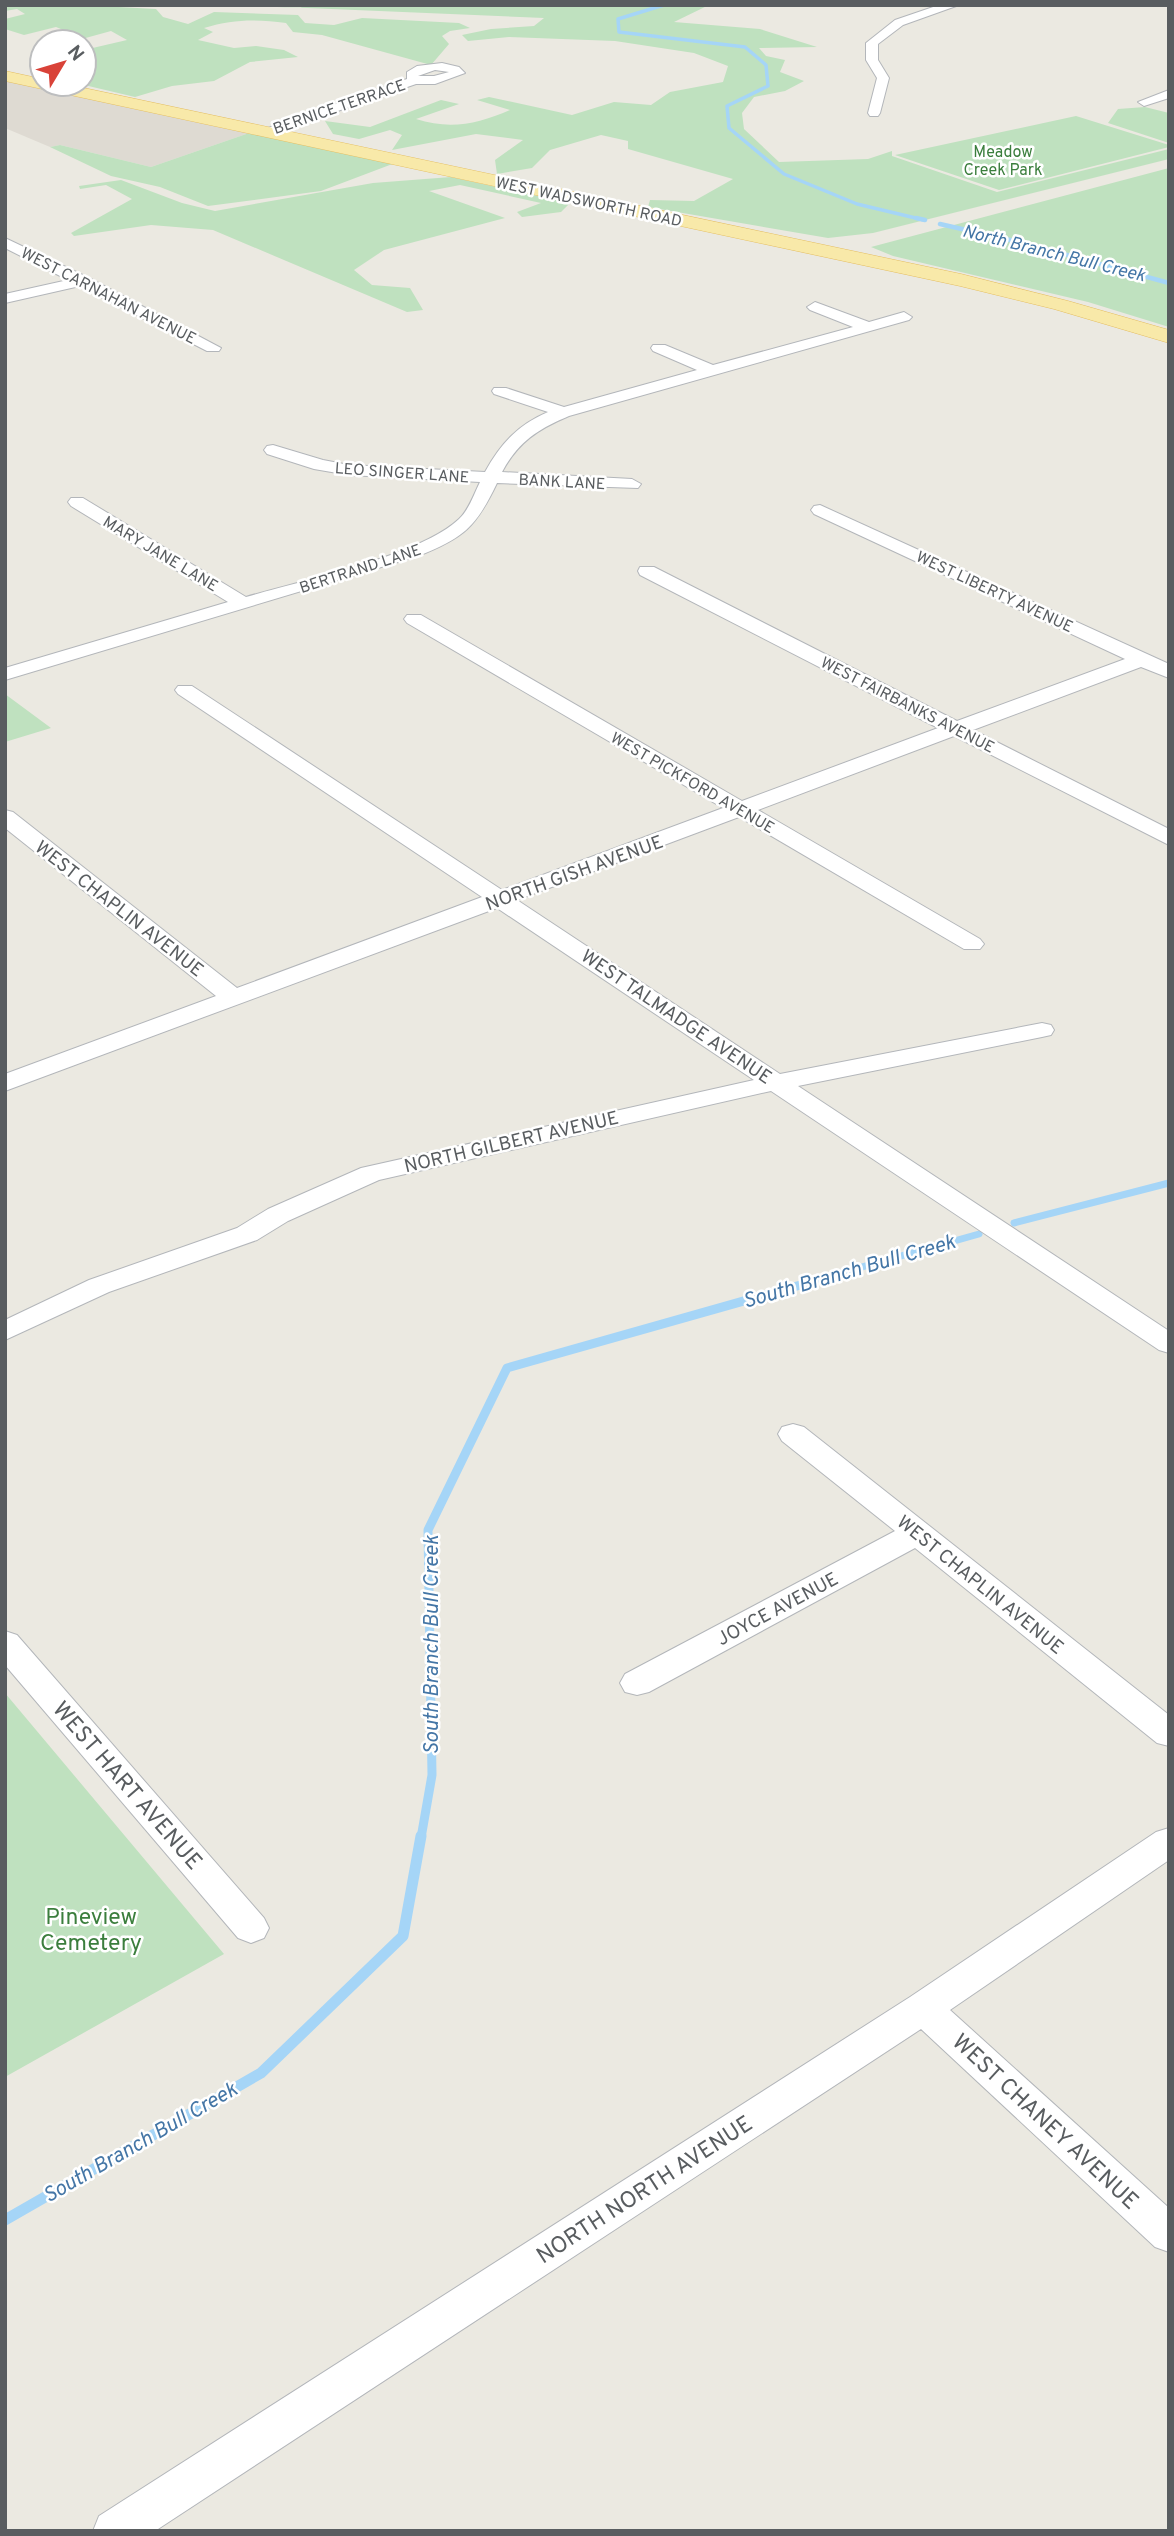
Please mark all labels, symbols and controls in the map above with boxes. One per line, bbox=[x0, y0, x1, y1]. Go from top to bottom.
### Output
north arrow bbox=[28, 28, 98, 98]
text: N bbox=[61, 41, 88, 67]
street label: BERNICE TERRACE bbox=[271, 76, 409, 140]
park label: Meadow Creek Park bbox=[964, 143, 1042, 181]
street label: WEST WADSWORTH ROAD bbox=[493, 173, 684, 233]
water label: North Branch Bull Creek bbox=[960, 221, 1148, 289]
street label: WEST CARNAHAN AVENUE bbox=[17, 244, 199, 350]
street label: LEO SINGER LANE bbox=[334, 459, 470, 489]
street label: BANK LANE bbox=[518, 471, 606, 495]
street label: MARY JANE LANE bbox=[99, 512, 221, 597]
street label: BERTRAND LANE bbox=[297, 541, 424, 599]
street label: WEST LIBERTY AVENUE bbox=[912, 548, 1076, 638]
street label: WEST FAIRBANKS AVENUE bbox=[817, 653, 997, 758]
street label: WEST PICKFORD AVENUE bbox=[606, 729, 778, 839]
street label: NORTH GISH AVENUE bbox=[483, 831, 667, 917]
street label: WEST CHAPLIN AVENUE bbox=[30, 836, 208, 983]
street label: WEST TALMADGE AVENUE bbox=[576, 945, 776, 1090]
street label: NORTH GILBERT AVENUE bbox=[402, 1107, 621, 1179]
water label: South Branch Bull Creek bbox=[740, 1229, 959, 1316]
street label: WEST CHAPLIN AVENUE bbox=[891, 1511, 1068, 1660]
water label: South Branch Bull Creek bbox=[419, 1535, 446, 1755]
street label: JOYCE AVENUE bbox=[713, 1568, 843, 1652]
street label: WEST HART AVENUE bbox=[45, 1696, 207, 1877]
park label: Pineview Cemetery bbox=[40, 1904, 142, 1959]
street label: WEST CHANEY AVENUE bbox=[945, 2029, 1144, 2217]
water label: South Branch Bull Creek bbox=[39, 2076, 243, 2210]
street label: NORTH NORTH AVENUE bbox=[532, 2110, 759, 2272]

